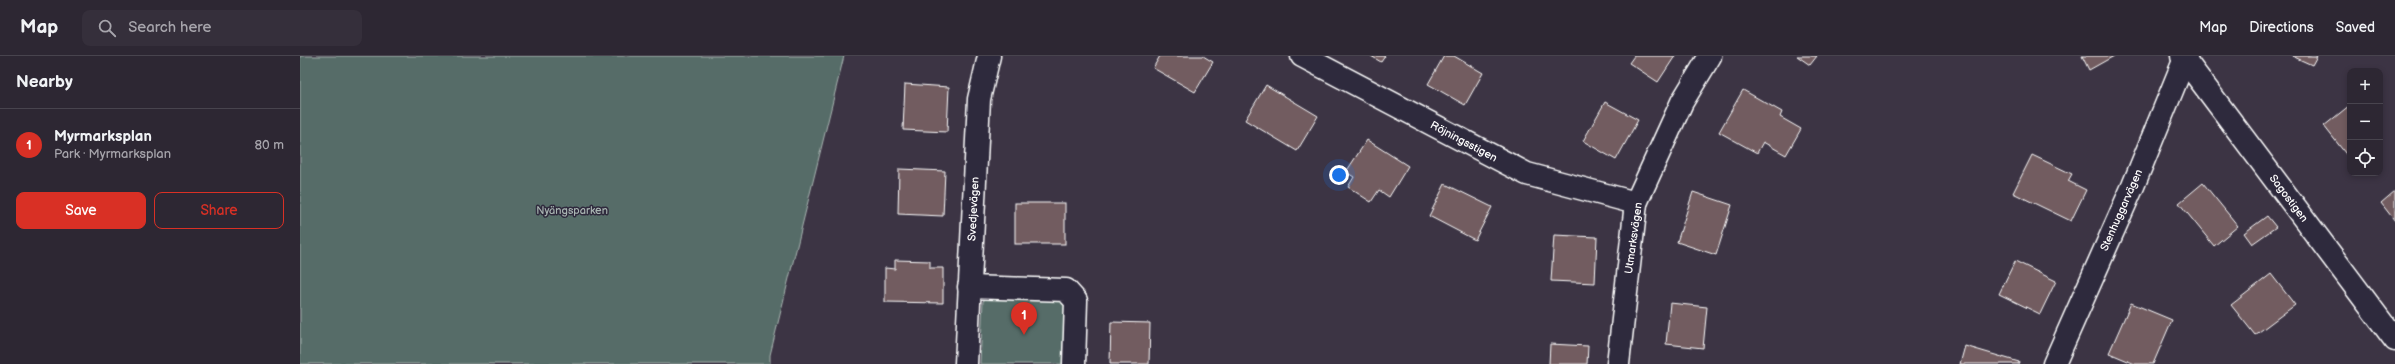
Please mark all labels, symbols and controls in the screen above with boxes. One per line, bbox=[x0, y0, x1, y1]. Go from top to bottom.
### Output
search box bbox=[82, 10, 362, 46]
text: Map bbox=[20, 16, 58, 39]
icon: search bbox=[96, 17, 118, 39]
text: Search here bbox=[128, 18, 211, 37]
text: Map bbox=[2199, 19, 2227, 36]
text: Directions bbox=[2249, 19, 2314, 36]
text: Saved bbox=[2336, 19, 2375, 36]
map controls bbox=[2347, 68, 2383, 176]
button: + bbox=[2347, 68, 2383, 104]
text: Nearby bbox=[16, 72, 73, 92]
button: − bbox=[2347, 104, 2383, 140]
street label: Röjningsstigen bbox=[1428, 118, 1499, 164]
text: Myrmarksplan bbox=[54, 127, 152, 146]
text: 1 bbox=[26, 137, 32, 153]
text: 80 m bbox=[255, 137, 284, 153]
button: locate bbox=[2347, 140, 2383, 176]
text: Park · Myrmarksplan bbox=[54, 146, 171, 162]
your location bbox=[1329, 165, 1349, 185]
street label: Stenhuggarvägen bbox=[2098, 167, 2145, 253]
street label: Sagostigen bbox=[2267, 172, 2311, 225]
street label: Svedjevägen bbox=[965, 177, 982, 241]
button: Save bbox=[16, 192, 146, 229]
button: Share bbox=[154, 192, 284, 229]
street label: Utmarksvägen bbox=[1622, 201, 1645, 275]
park label: Nyängsparken bbox=[536, 204, 608, 217]
pin: 1 bbox=[1011, 302, 1037, 335]

